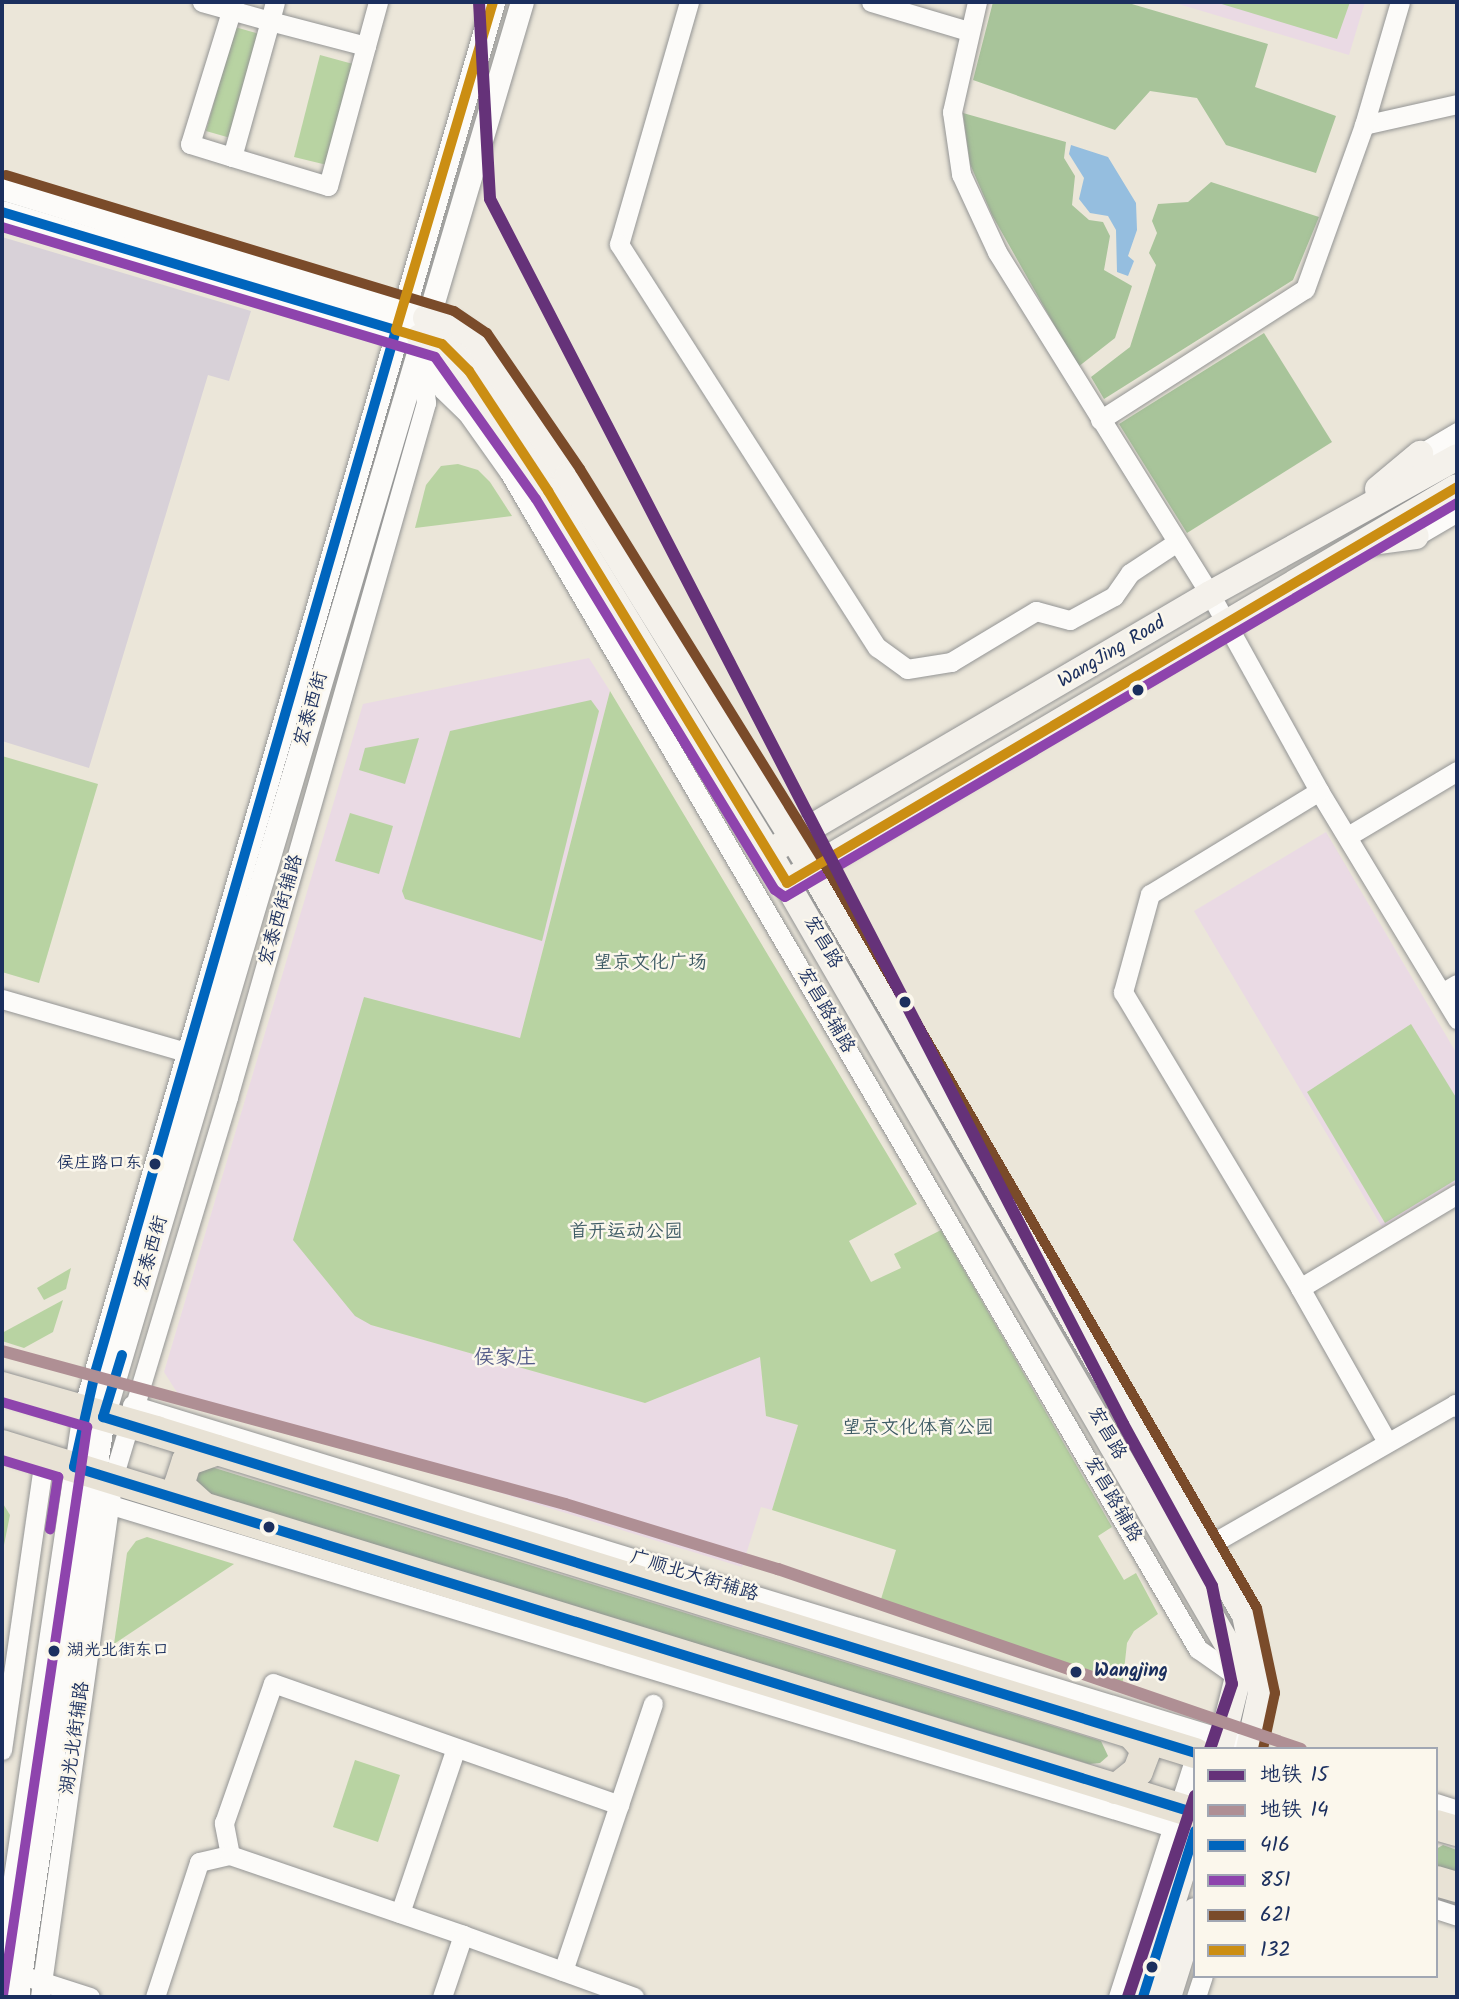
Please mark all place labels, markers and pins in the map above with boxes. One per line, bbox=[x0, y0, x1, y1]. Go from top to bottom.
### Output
unlabelled marker bbox=[1131, 683, 1145, 697]
unlabelled marker bbox=[898, 995, 912, 1009]
place label: 侯庄路口东 bbox=[57, 1154, 142, 1174]
marker: 侯庄路口东 bbox=[148, 1157, 162, 1171]
unlabelled marker bbox=[262, 1520, 276, 1534]
place label: 湖光北街东口 bbox=[67, 1641, 169, 1661]
marker: 湖光北街东口 bbox=[47, 1644, 61, 1658]
marker: Wangjing bbox=[1064, 1660, 1088, 1684]
place label: Wangjing bbox=[1094, 1661, 1168, 1683]
unlabelled marker bbox=[1145, 1960, 1159, 1974]

